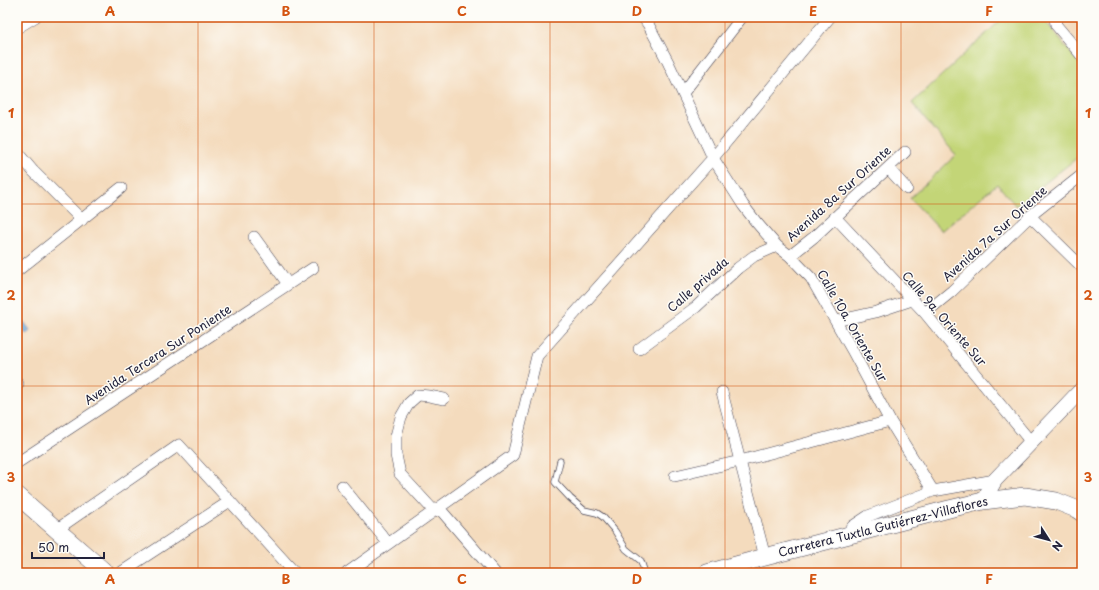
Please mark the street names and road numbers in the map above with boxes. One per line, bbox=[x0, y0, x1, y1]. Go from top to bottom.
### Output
street label: Avenida 8a Sur Oriente bbox=[782, 141, 895, 245]
street label: Avenida 7a Sur Oriente bbox=[938, 181, 1051, 285]
street label: Calle privada bbox=[663, 252, 732, 316]
street label: Calle 10a. Oriente Sur bbox=[813, 266, 893, 385]
street label: Calle 9a. Oriente Sur bbox=[898, 267, 992, 370]
street label: Avenida Tercera Sur Poniente bbox=[80, 300, 235, 409]
street label: Carretera Tuxtla Gutiérrez-Villaflores bbox=[776, 491, 990, 561]

